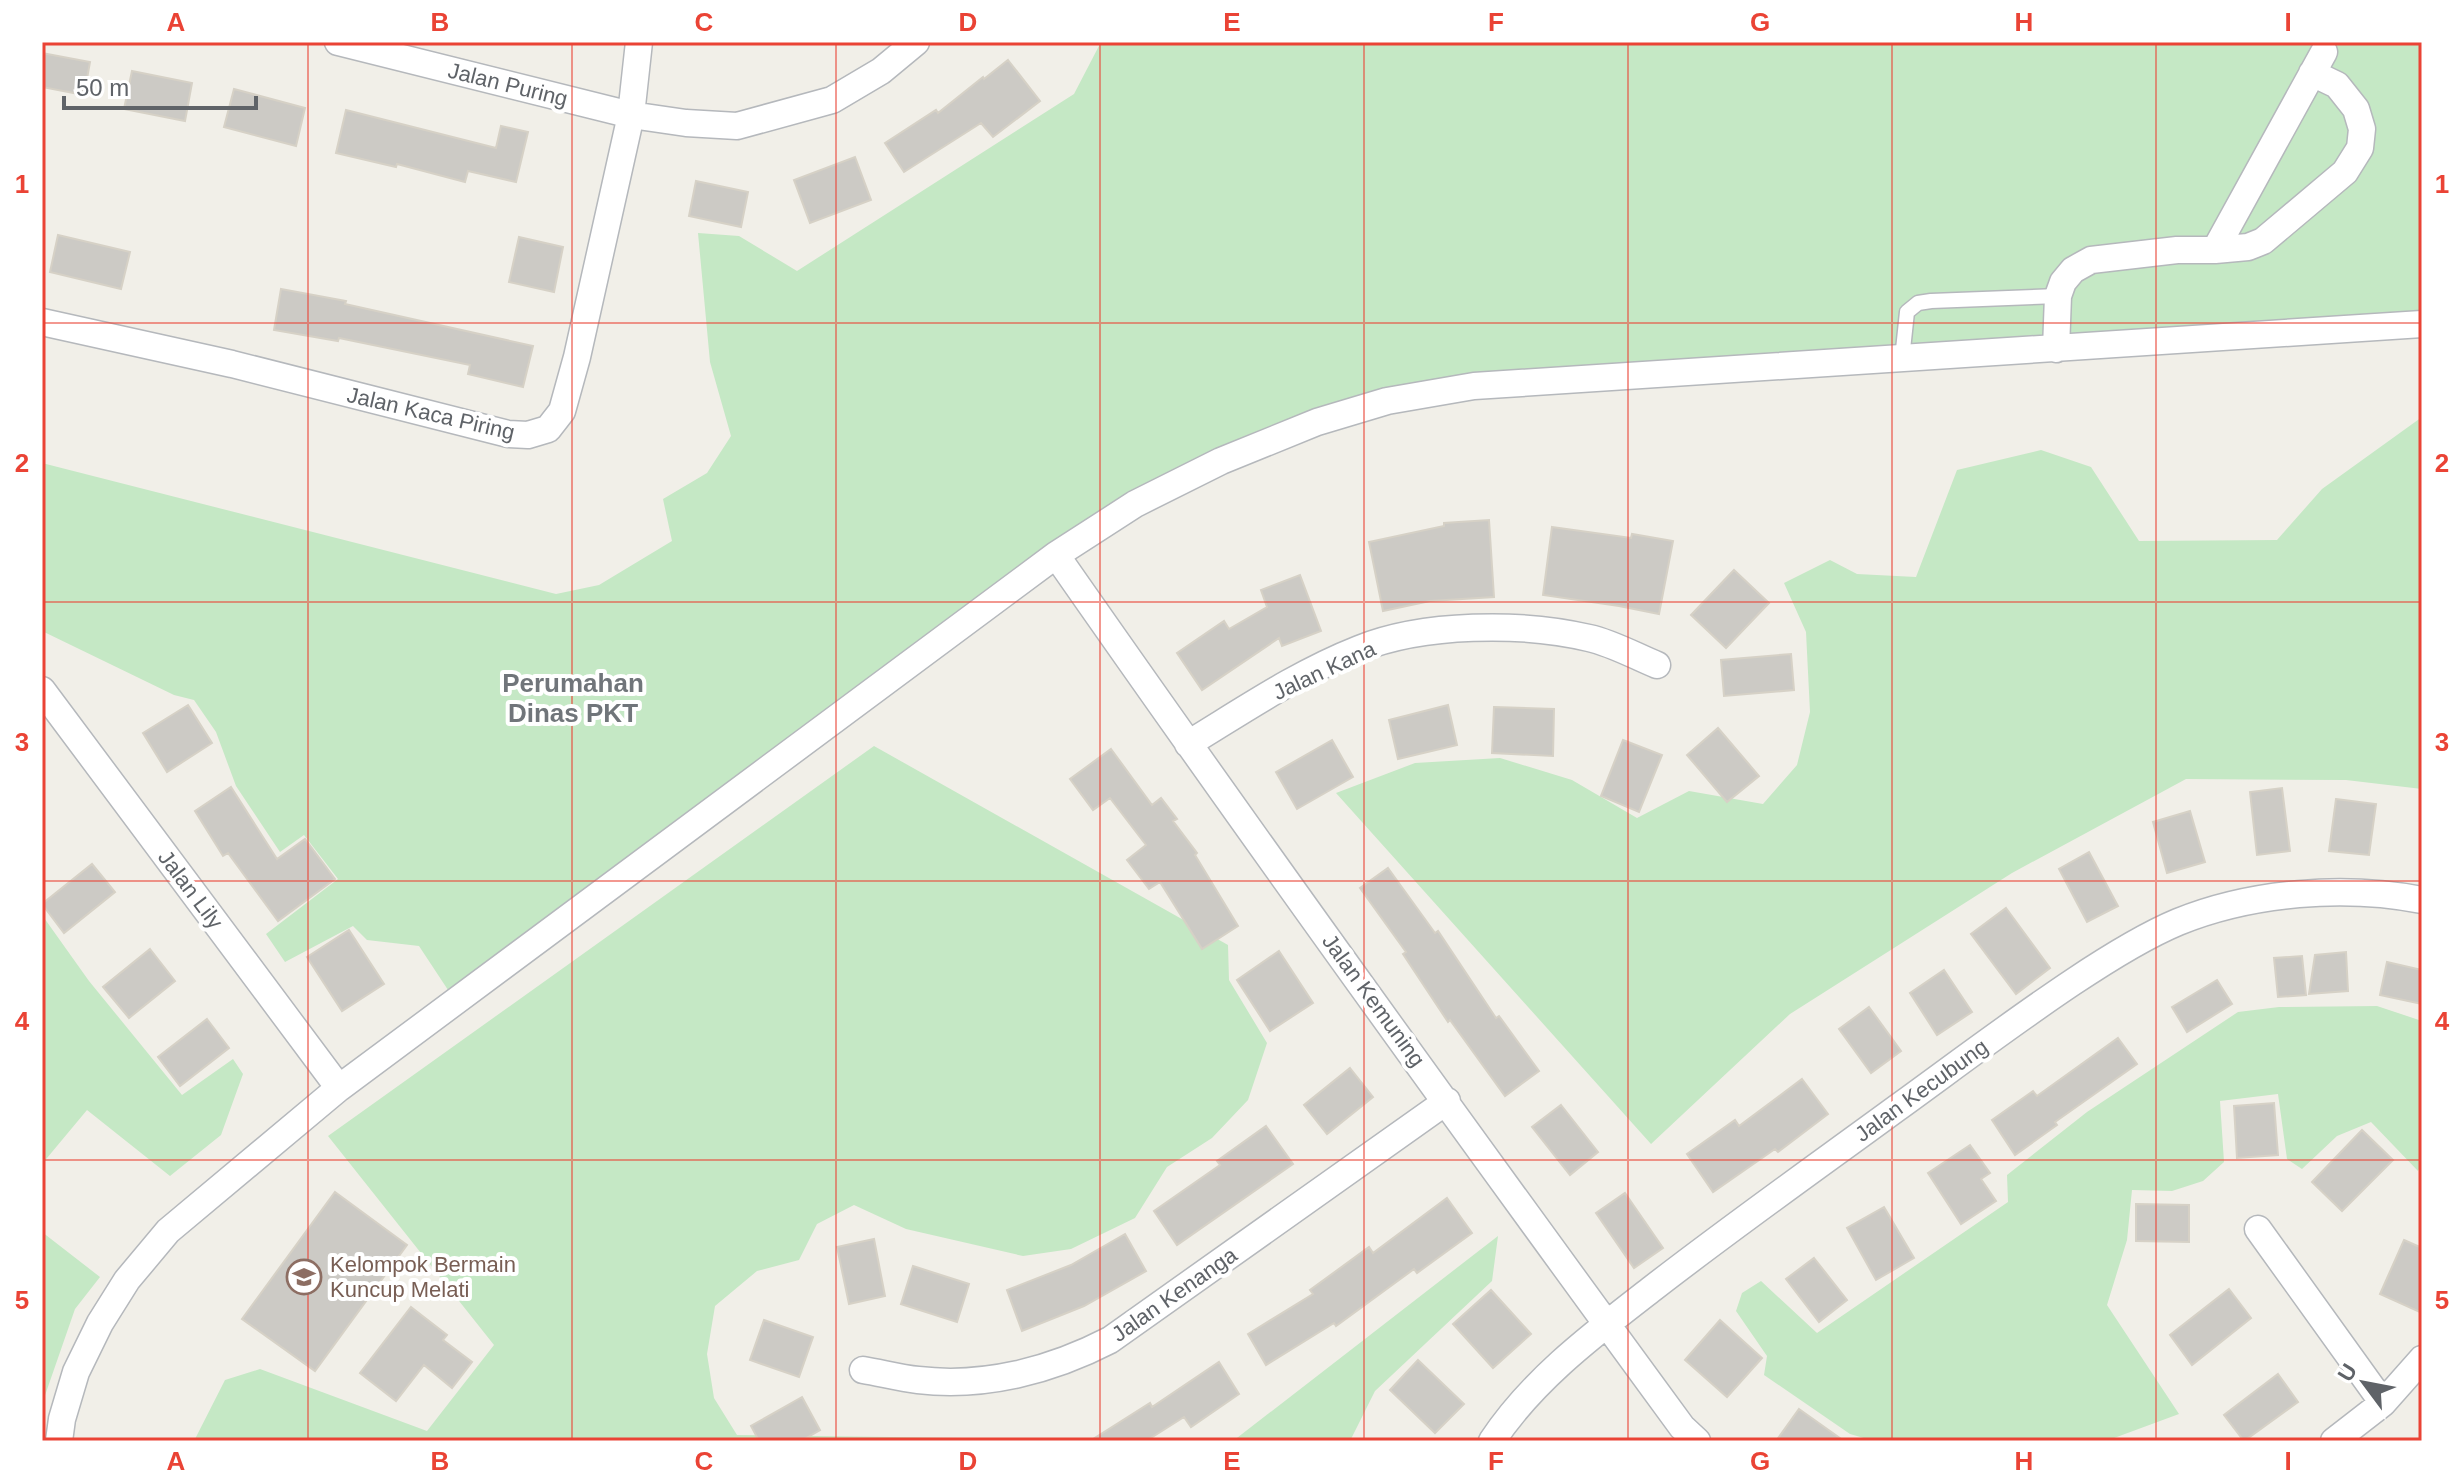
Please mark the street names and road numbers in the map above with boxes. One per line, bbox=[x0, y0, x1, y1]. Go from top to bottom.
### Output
street label: Jalan Puring bbox=[446, 58, 570, 111]
street label: Jalan Kaca Piring bbox=[345, 382, 517, 445]
street label: Jalan Kana bbox=[1269, 636, 1380, 705]
street label: Jalan Lily bbox=[153, 845, 228, 933]
street label: Jalan Kemuning bbox=[1317, 929, 1430, 1071]
street label: Jalan Kecubung bbox=[1850, 1034, 1992, 1147]
street label: Jalan Kenanga bbox=[1107, 1242, 1242, 1347]

